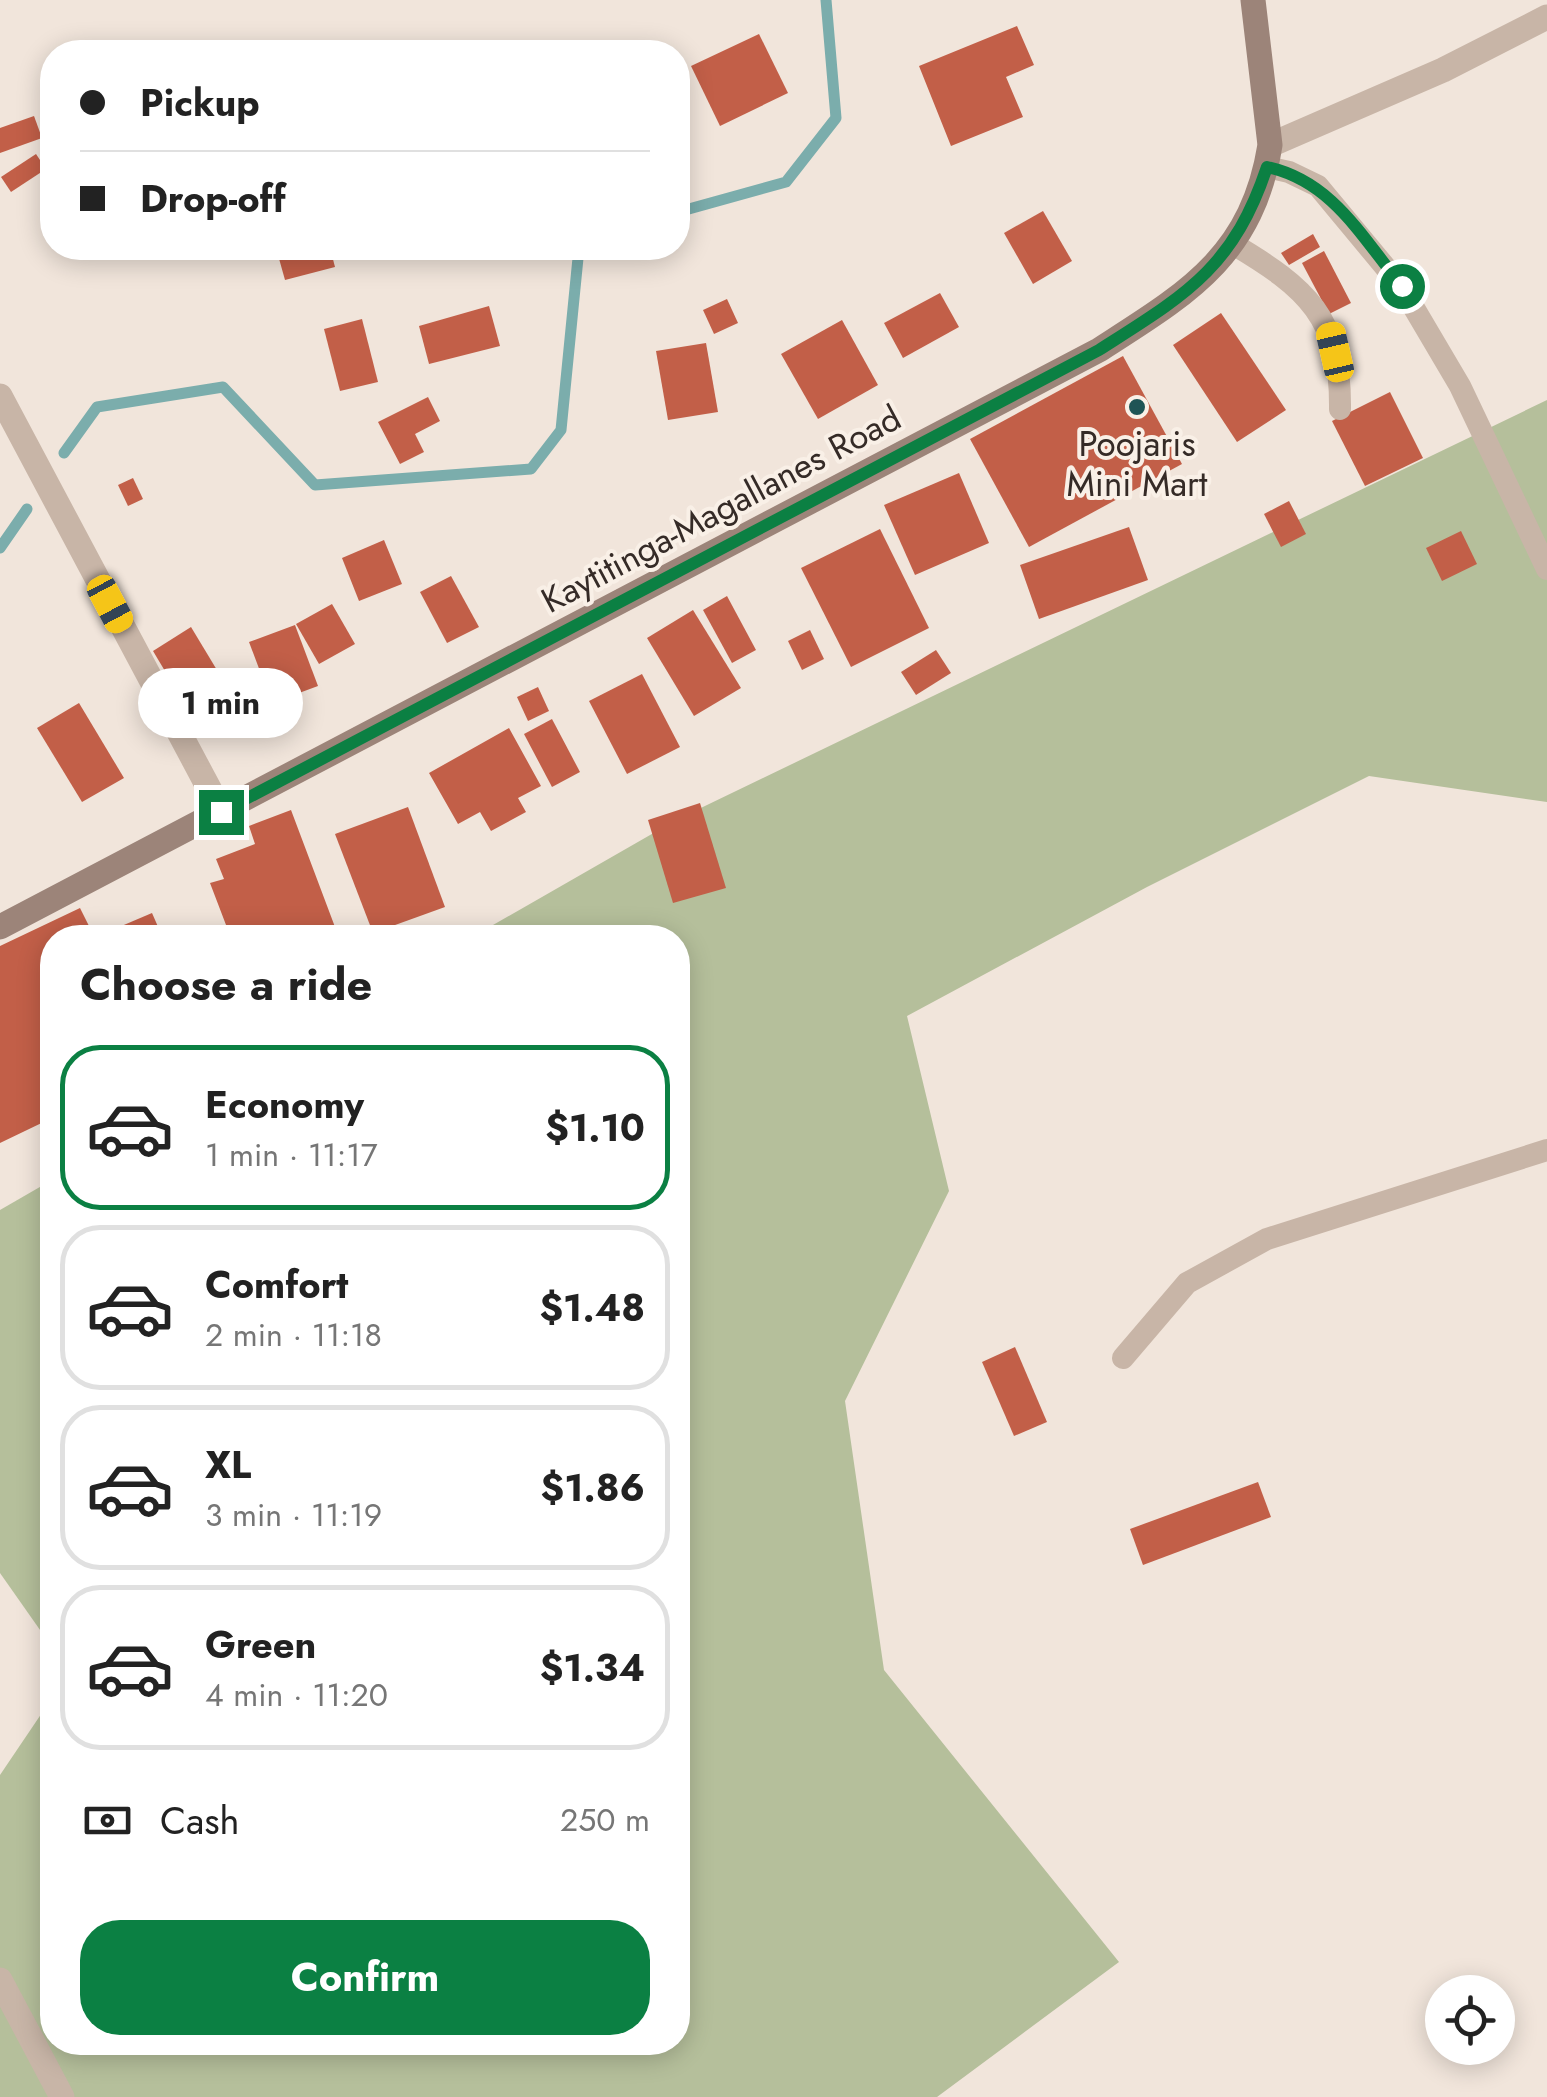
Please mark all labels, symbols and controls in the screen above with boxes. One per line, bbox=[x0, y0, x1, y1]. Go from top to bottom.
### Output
text: Pickup bbox=[140, 75, 260, 130]
text: Drop-off bbox=[140, 171, 286, 226]
route start bbox=[1380, 264, 1425, 309]
car bbox=[1314, 319, 1356, 385]
street label: Kaytitinga-Magallanes Road bbox=[532, 393, 910, 625]
marker: Poojaris Mini Mart bbox=[1126, 396, 1148, 418]
place label: Poojaris Mini Mart bbox=[1066, 419, 1208, 509]
car bbox=[83, 570, 137, 638]
callout: 1 min bbox=[138, 667, 304, 737]
text: 1 min bbox=[181, 680, 260, 726]
route end bbox=[199, 790, 244, 835]
text: Choose a ride bbox=[80, 952, 372, 1017]
text: Economy bbox=[205, 1077, 364, 1132]
icon: car bbox=[85, 1083, 175, 1173]
text: $1.10 bbox=[545, 1100, 645, 1155]
text: 1 min · 11:17 bbox=[205, 1132, 377, 1178]
text: Comfort bbox=[205, 1257, 348, 1312]
icon: car bbox=[85, 1263, 175, 1353]
text: $1.48 bbox=[539, 1280, 645, 1335]
text: 2 min · 11:18 bbox=[205, 1312, 382, 1358]
text: XL bbox=[205, 1437, 251, 1492]
icon: car bbox=[85, 1443, 175, 1533]
text: $1.86 bbox=[541, 1460, 645, 1515]
text: 3 min · 11:19 bbox=[205, 1492, 382, 1538]
text: Green bbox=[205, 1617, 316, 1672]
icon: car bbox=[85, 1623, 175, 1713]
text: $1.34 bbox=[540, 1640, 645, 1695]
text: 4 min · 11:20 bbox=[205, 1672, 388, 1718]
icon: cash bbox=[80, 1793, 135, 1848]
text: Cash bbox=[160, 1793, 240, 1848]
text: 250 m bbox=[560, 1797, 650, 1843]
button: Confirm bbox=[80, 1920, 650, 2035]
map controls bbox=[1425, 1975, 1515, 2065]
button: locate bbox=[1425, 1975, 1515, 2065]

